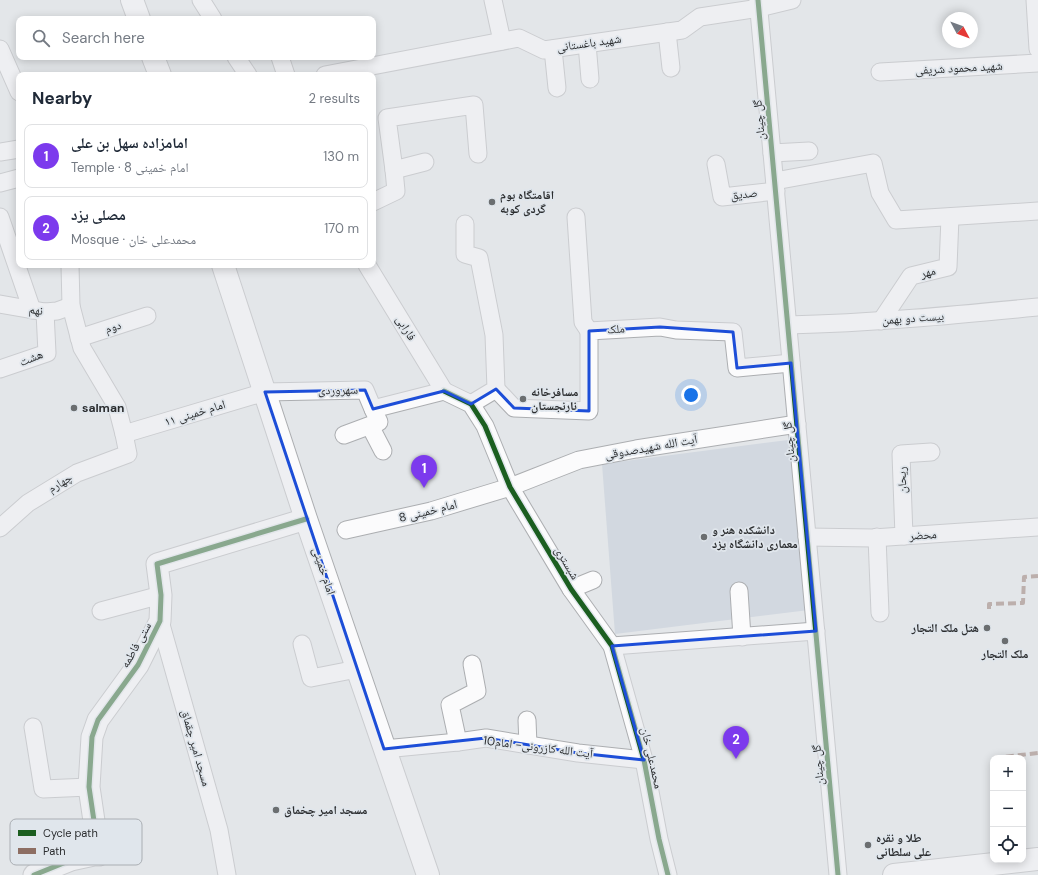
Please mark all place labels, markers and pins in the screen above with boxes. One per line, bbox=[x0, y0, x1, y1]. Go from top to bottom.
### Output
place label: اقامتگاه بوم گردی کوبه bbox=[500, 187, 554, 217]
marker: اقامتگاه بوم گردی کوبه bbox=[487, 197, 497, 207]
place label: مسافرخانه نارنجستان bbox=[531, 384, 579, 414]
marker: مسافرخانه نارنجستان bbox=[518, 394, 528, 404]
place label: salman bbox=[82, 400, 124, 416]
marker: salman bbox=[69, 403, 79, 413]
pin: 1 bbox=[411, 455, 437, 488]
place label: دانشکده هنر و معماری دانشگاه یزد bbox=[712, 522, 798, 552]
marker: دانشکده هنر و معماری دانشگاه یزد bbox=[699, 532, 709, 542]
place label: هتل ملک التجار bbox=[910, 620, 979, 636]
marker: هتل ملک التجار bbox=[982, 623, 992, 633]
marker: ملک التجار bbox=[1000, 636, 1010, 646]
place label: ملک التجار bbox=[981, 646, 1029, 662]
pin: 2 bbox=[723, 726, 749, 759]
place label: مسجد امیر چخماق bbox=[284, 802, 368, 818]
marker: مسجد امیر چخماق bbox=[271, 805, 281, 815]
place label: طلا و نقره علی سلطانی bbox=[876, 830, 931, 860]
marker: طلا و نقره علی سلطانی bbox=[863, 840, 873, 850]

